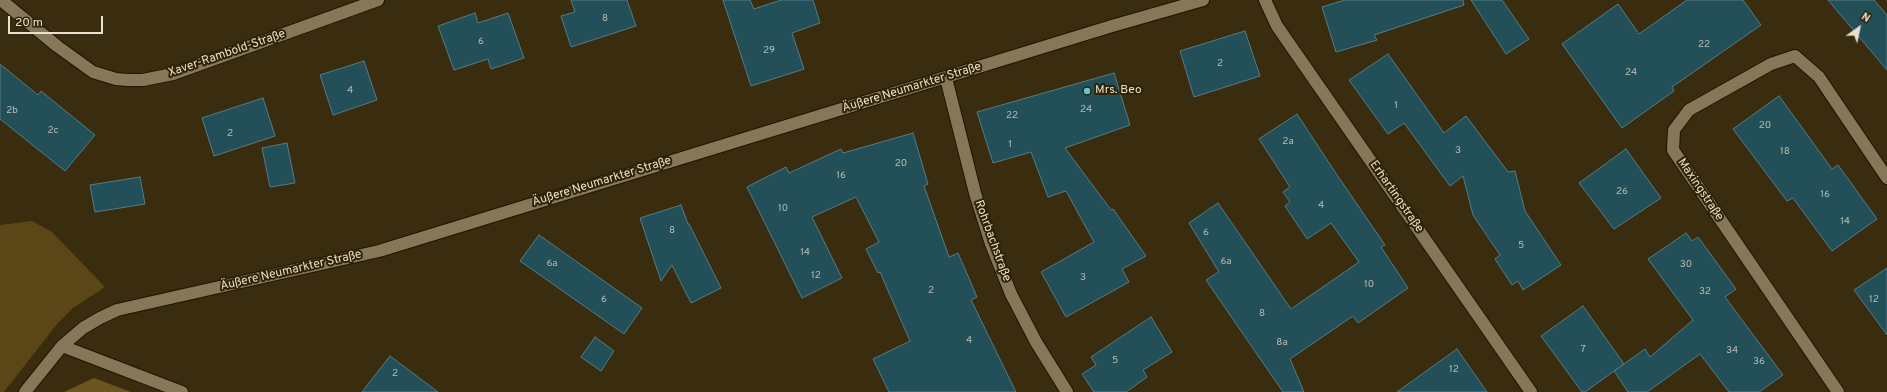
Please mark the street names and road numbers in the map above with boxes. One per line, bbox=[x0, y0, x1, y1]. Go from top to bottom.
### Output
street label: Xaver-Rambold-Straße bbox=[167, 27, 287, 81]
street label: Äußere Neumarkter Straße bbox=[841, 60, 983, 116]
street label: Äußere Neumarkter Straße bbox=[531, 154, 673, 210]
street label: Maxingstraße bbox=[1674, 156, 1726, 224]
street label: Erhartingstraße bbox=[1366, 158, 1426, 236]
street label: Rohrbachstraße bbox=[971, 198, 1013, 284]
street label: Äußere Neumarkter Straße bbox=[219, 248, 363, 294]

